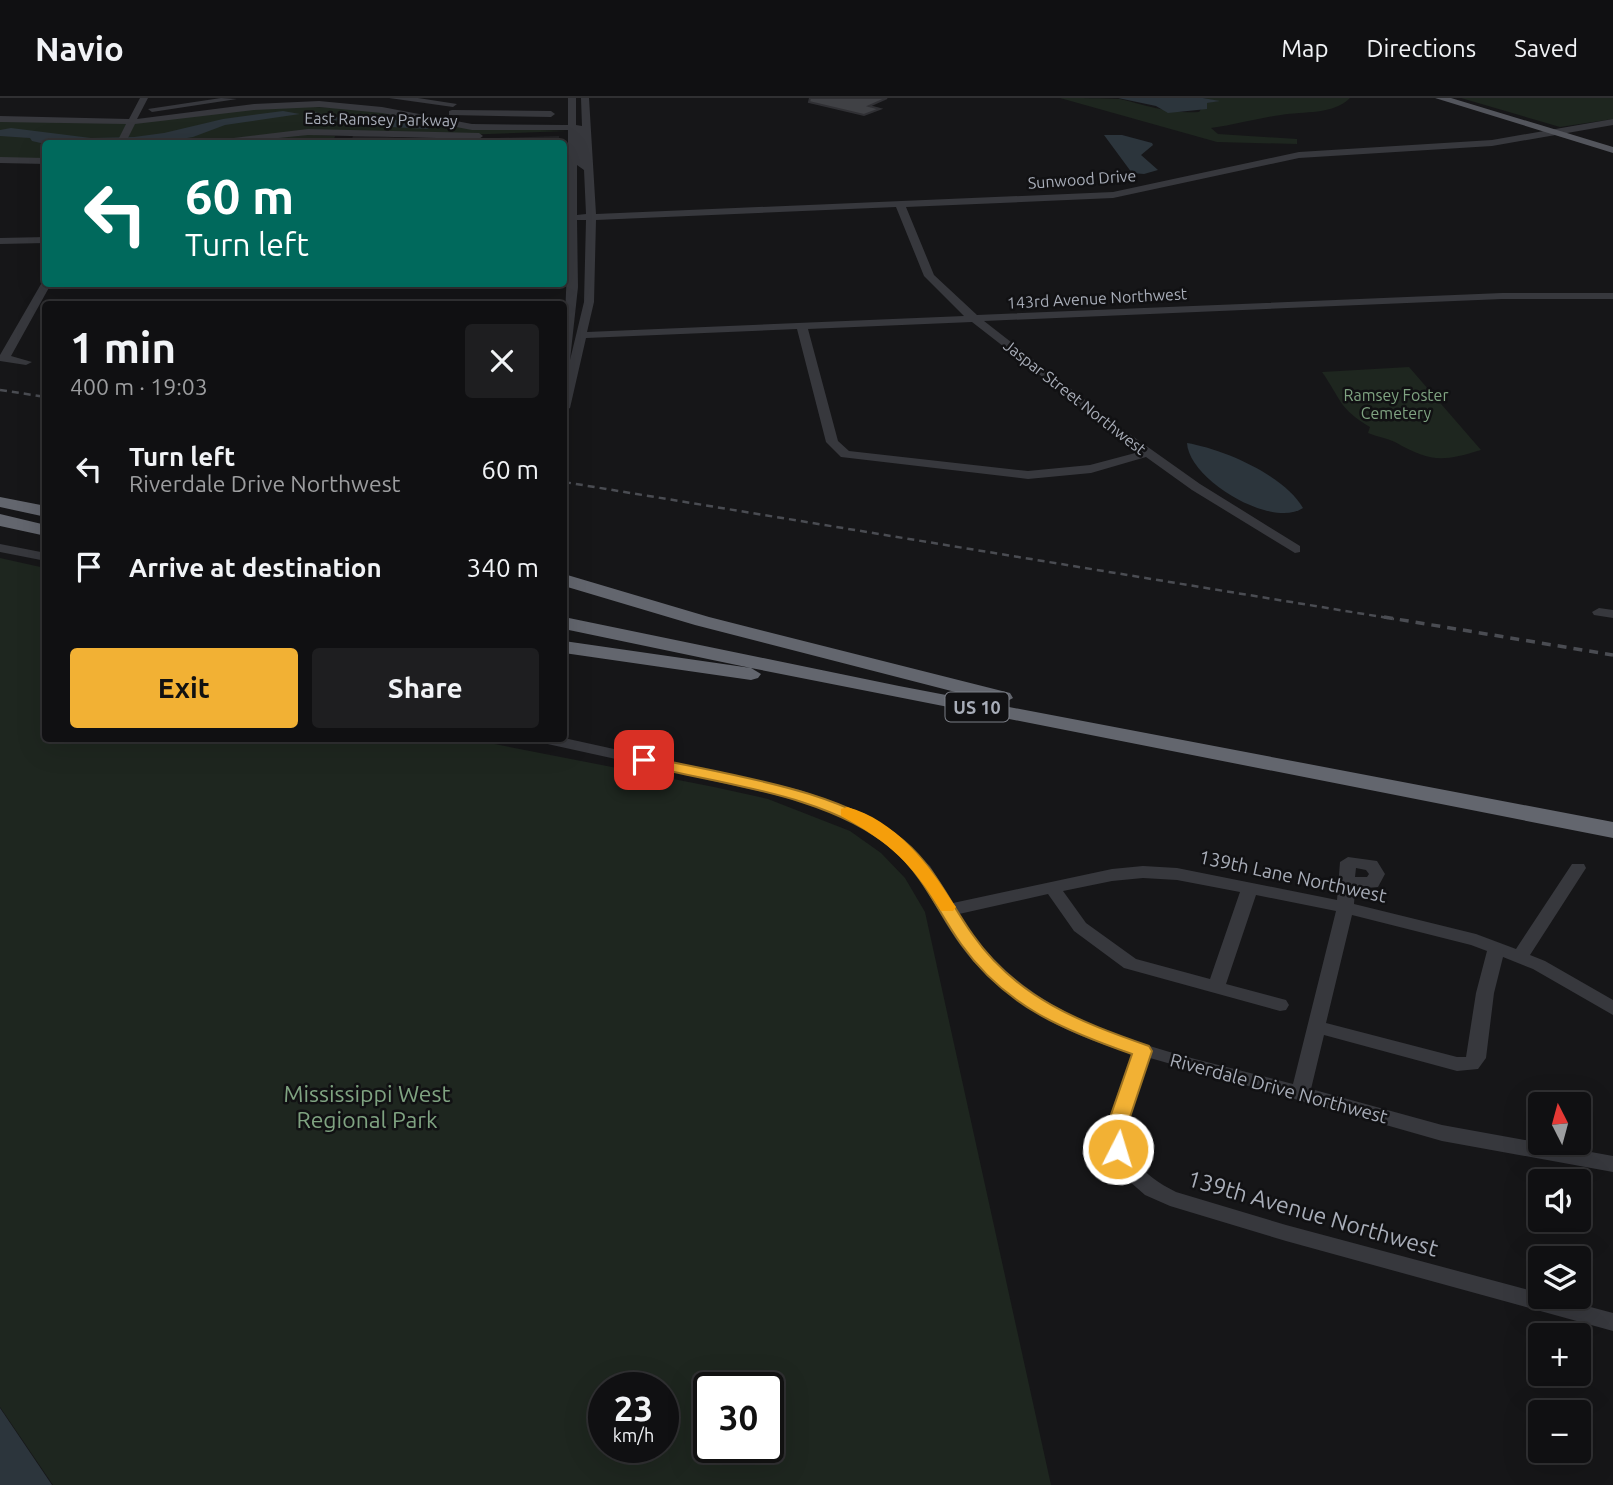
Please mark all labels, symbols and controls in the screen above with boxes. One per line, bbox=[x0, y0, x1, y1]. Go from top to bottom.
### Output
text: Navio bbox=[35, 30, 124, 67]
text: Map bbox=[1281, 35, 1328, 62]
text: Directions bbox=[1366, 35, 1476, 62]
text: Saved bbox=[1514, 35, 1578, 62]
street label: East Ramsey Parkway bbox=[304, 109, 458, 129]
street label: Sunwood Drive bbox=[1027, 166, 1137, 192]
icon: left bbox=[70, 168, 161, 259]
text: 60 m bbox=[185, 168, 294, 223]
text: Turn left bbox=[185, 226, 309, 262]
street label: 143rd Avenue Northwest bbox=[1006, 284, 1188, 312]
text: 1 min bbox=[70, 324, 176, 371]
button: close bbox=[465, 324, 539, 398]
street label: Jaspar Street Northwest bbox=[1000, 336, 1150, 459]
text: 400 m · 19:03 bbox=[70, 374, 208, 399]
park label: Ramsey Foster Cemetery bbox=[1344, 386, 1448, 422]
text: Turn left bbox=[129, 442, 235, 471]
icon: left bbox=[70, 450, 108, 488]
text: 60 m bbox=[481, 455, 539, 484]
text: Riverdale Drive Northwest bbox=[129, 471, 401, 496]
icon: arrive bbox=[70, 548, 108, 586]
text: Arrive at destination bbox=[129, 553, 382, 582]
text: 340 m bbox=[467, 553, 539, 582]
button: Exit bbox=[70, 648, 298, 728]
button: Share bbox=[312, 648, 539, 728]
road number: US 10 bbox=[946, 692, 1009, 722]
pin bbox=[614, 730, 674, 790]
icon: arrive bbox=[625, 741, 663, 779]
street label: 139th Lane Northwest bbox=[1197, 845, 1389, 907]
street label: Riverdale Drive Northwest bbox=[1168, 1048, 1391, 1128]
park label: Mississippi West Regional Park bbox=[283, 1081, 451, 1132]
north arrow bbox=[1528, 1092, 1591, 1155]
map controls bbox=[1528, 1092, 1591, 1463]
position arrow bbox=[1081, 1112, 1155, 1186]
street label: 139th Avenue Northwest bbox=[1185, 1165, 1441, 1261]
button: sound bbox=[1528, 1169, 1591, 1232]
button: layers bbox=[1528, 1246, 1591, 1309]
button: + bbox=[1528, 1323, 1591, 1386]
speed limit sign: 30 bbox=[693, 1372, 784, 1463]
text: 23 bbox=[614, 1388, 653, 1428]
button: − bbox=[1528, 1400, 1591, 1463]
text: km/h bbox=[613, 1425, 654, 1445]

